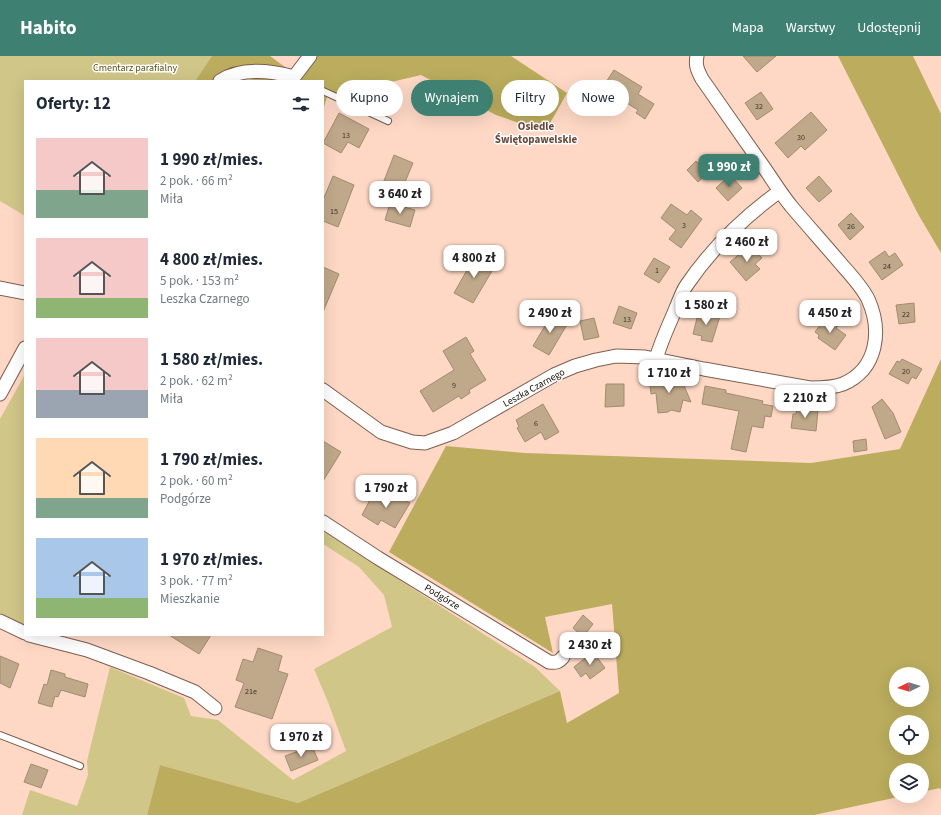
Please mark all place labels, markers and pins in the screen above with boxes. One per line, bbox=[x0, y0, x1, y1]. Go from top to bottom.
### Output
pin: 1 990 zł bbox=[688, 154, 770, 188]
pin: 3 640 zł bbox=[359, 181, 441, 215]
pin: 2 460 zł bbox=[706, 229, 788, 263]
pin: 4 800 zł bbox=[433, 245, 515, 279]
pin: 1 580 zł bbox=[665, 292, 747, 326]
pin: 2 490 zł bbox=[509, 300, 591, 334]
pin: 4 450 zł bbox=[789, 300, 871, 334]
pin: 1 710 zł bbox=[628, 360, 710, 394]
pin: 2 210 zł bbox=[764, 385, 846, 419]
pin: 1 790 zł bbox=[345, 475, 427, 509]
pin: 2 430 zł bbox=[549, 632, 631, 666]
pin: 1 970 zł bbox=[260, 724, 342, 758]

